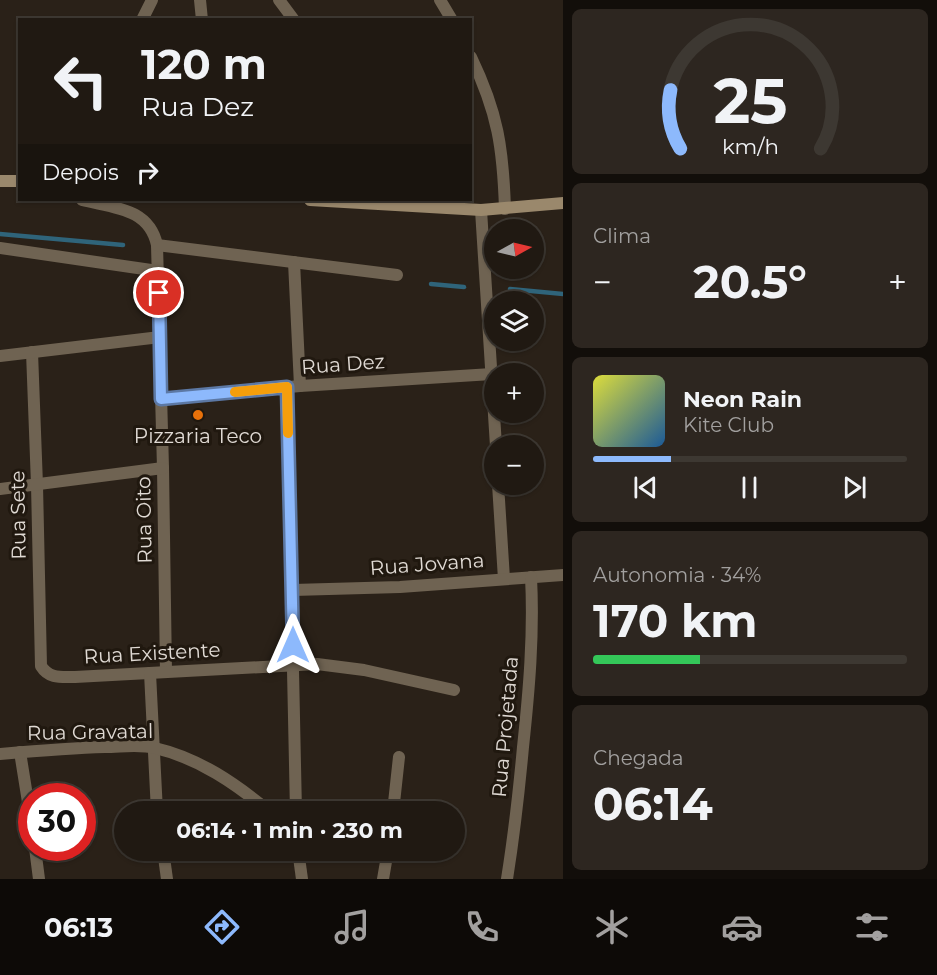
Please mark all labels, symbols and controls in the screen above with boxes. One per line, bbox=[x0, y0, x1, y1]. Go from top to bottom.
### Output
text: 120 m bbox=[141, 38, 267, 90]
icon: left bbox=[42, 42, 120, 120]
text: 25 bbox=[713, 63, 787, 139]
text: Rua Dez bbox=[141, 90, 254, 123]
text: km/h bbox=[721, 133, 779, 159]
icon: right bbox=[131, 156, 164, 189]
text: Depois bbox=[42, 159, 119, 186]
north arrow bbox=[484, 219, 544, 279]
map controls bbox=[484, 219, 544, 495]
text: Clima bbox=[593, 224, 651, 248]
text: 20.5° bbox=[693, 254, 807, 309]
text: − bbox=[593, 262, 612, 302]
text: + bbox=[888, 262, 907, 302]
pin bbox=[133, 267, 184, 318]
icon: arrive bbox=[142, 276, 175, 309]
button: layers bbox=[484, 291, 544, 351]
street label: Rua Dez bbox=[300, 349, 386, 379]
button: + bbox=[484, 363, 544, 423]
text: Neon Rain bbox=[683, 386, 802, 413]
marker: Pizzaria Teco bbox=[191, 408, 205, 422]
text: Kite Club bbox=[683, 413, 774, 437]
place label: Pizzaria Teco bbox=[134, 424, 262, 448]
button: − bbox=[484, 435, 544, 495]
street label: Rua Sete bbox=[5, 470, 31, 560]
icon: previous bbox=[629, 471, 662, 504]
icon: pause bbox=[733, 471, 766, 504]
icon: next bbox=[838, 471, 871, 504]
street label: Rua Oito bbox=[131, 476, 157, 564]
street label: Rua Jovana bbox=[369, 548, 485, 580]
text: Autonomia · 34% bbox=[593, 563, 761, 587]
text: 170 km bbox=[593, 593, 757, 648]
position arrow bbox=[261, 613, 325, 677]
street label: Rua Existente bbox=[83, 637, 221, 669]
street label: Rua Projetada bbox=[487, 655, 523, 799]
street label: Rua Gravatal bbox=[27, 719, 153, 745]
text: Chegada bbox=[593, 746, 684, 770]
text: 06:14 bbox=[593, 776, 713, 831]
speed limit sign: 30 bbox=[18, 783, 96, 861]
text: 06:14 · 1 min · 230 m bbox=[176, 817, 403, 844]
icon: directions bbox=[201, 906, 243, 948]
icon: music bbox=[331, 906, 373, 948]
icon: phone bbox=[461, 906, 503, 948]
icon: climate bbox=[591, 906, 633, 948]
icon: car bbox=[721, 906, 763, 948]
icon: filters bbox=[851, 906, 893, 948]
text: 06:13 bbox=[44, 911, 113, 944]

